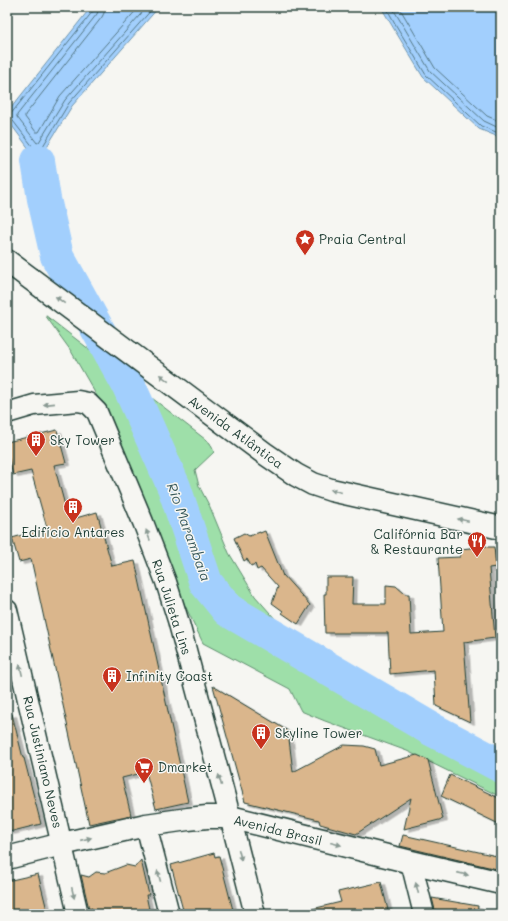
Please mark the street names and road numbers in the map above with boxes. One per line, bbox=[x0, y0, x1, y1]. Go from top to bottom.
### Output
street label: Avenida Atlântica bbox=[186, 391, 287, 472]
street label: Rua Julieta Lins bbox=[149, 557, 196, 657]
street label: Rua Justiniano Neves bbox=[20, 694, 67, 830]
street label: Avenida Brasil bbox=[232, 810, 324, 849]

